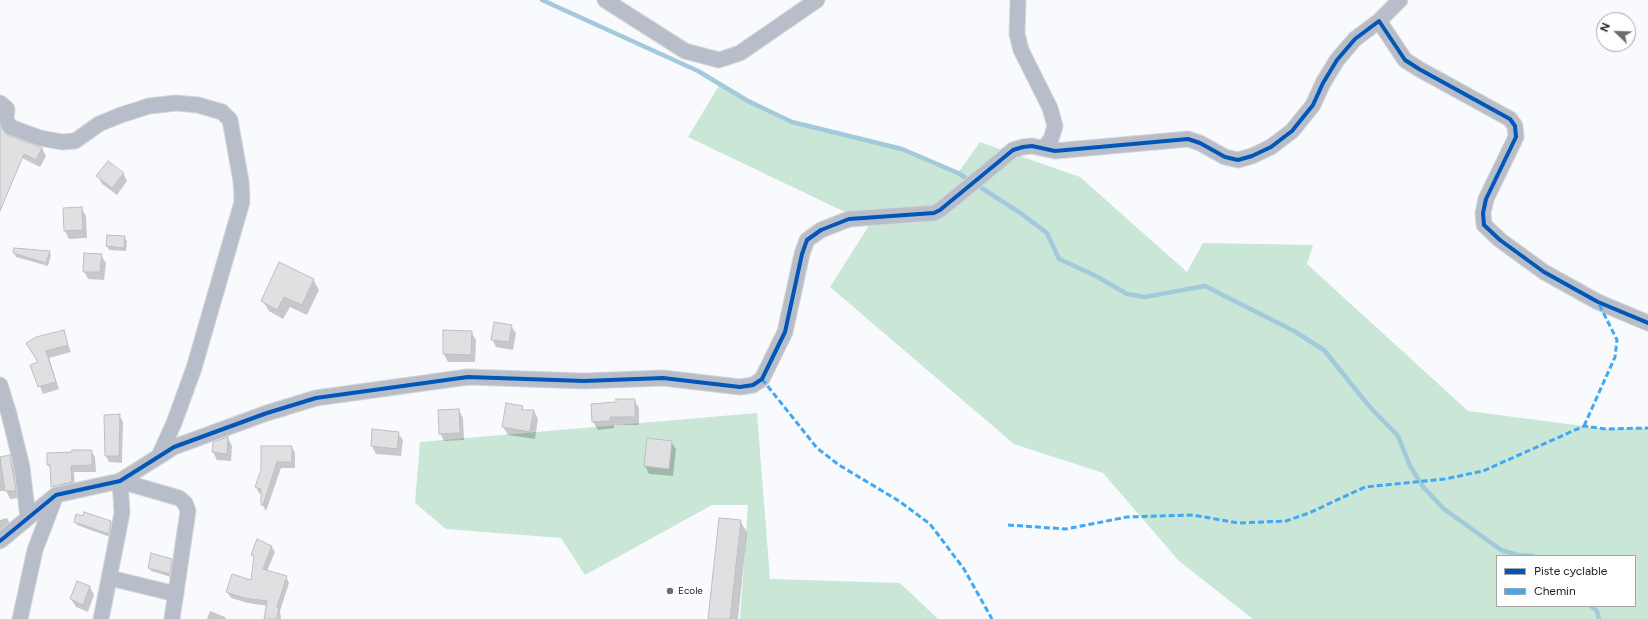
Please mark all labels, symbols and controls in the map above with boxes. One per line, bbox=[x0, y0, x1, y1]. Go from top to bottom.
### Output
north arrow bbox=[1596, 12, 1636, 52]
text: N bbox=[1598, 21, 1613, 34]
legend bbox=[1496, 555, 1636, 607]
text: Piste cyclable bbox=[1534, 564, 1607, 578]
text: Chemin bbox=[1534, 584, 1576, 598]
place label: Ecole bbox=[678, 585, 703, 597]
marker: Ecole bbox=[665, 586, 675, 596]

